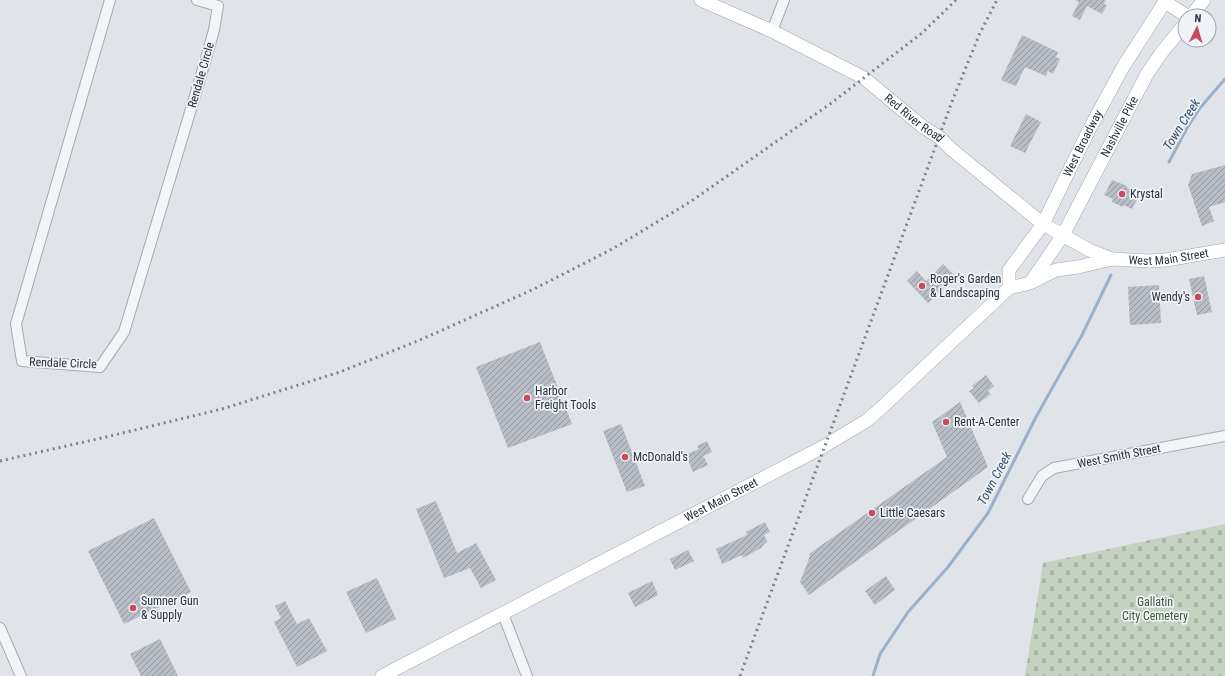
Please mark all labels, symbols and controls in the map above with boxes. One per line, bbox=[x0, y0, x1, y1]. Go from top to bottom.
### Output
north arrow bbox=[1177, 8, 1217, 48]
text: N bbox=[1194, 12, 1202, 25]
street label: Rendale Circle bbox=[185, 40, 217, 109]
street label: Red River Road bbox=[882, 91, 947, 145]
street label: Nashville Pike bbox=[1098, 94, 1141, 159]
water label: Town Creek bbox=[1160, 95, 1203, 153]
street label: West Broadway bbox=[1060, 108, 1105, 179]
place label: Krystal bbox=[1130, 187, 1163, 201]
marker: Krystal bbox=[1117, 189, 1127, 199]
street label: West Main Street bbox=[1128, 246, 1210, 268]
place label: Roger's Garden & Landscaping bbox=[930, 272, 1002, 300]
marker: Roger's Garden & Landscaping bbox=[917, 281, 927, 291]
place label: Wendy's bbox=[1151, 290, 1190, 304]
marker: Wendy's bbox=[1193, 292, 1203, 302]
street label: Rendale Circle bbox=[29, 355, 97, 371]
place label: Harbor Freight Tools bbox=[535, 384, 596, 412]
marker: Harbor Freight Tools bbox=[522, 393, 532, 403]
place label: Rent-A-Center bbox=[954, 415, 1020, 429]
marker: Rent-A-Center bbox=[941, 417, 951, 427]
street label: West Smith Street bbox=[1076, 441, 1162, 471]
water label: Town Creek bbox=[974, 449, 1015, 507]
place label: McDonald's bbox=[633, 450, 688, 464]
marker: McDonald's bbox=[620, 452, 630, 462]
street label: West Main Street bbox=[682, 475, 760, 525]
place label: Little Caesars bbox=[880, 506, 945, 520]
marker: Little Caesars bbox=[867, 508, 877, 518]
place label: Sumner Gun & Supply bbox=[141, 594, 199, 622]
park label: Gallatin City Cemetery bbox=[1122, 595, 1188, 623]
marker: Sumner Gun & Supply bbox=[128, 603, 138, 613]

